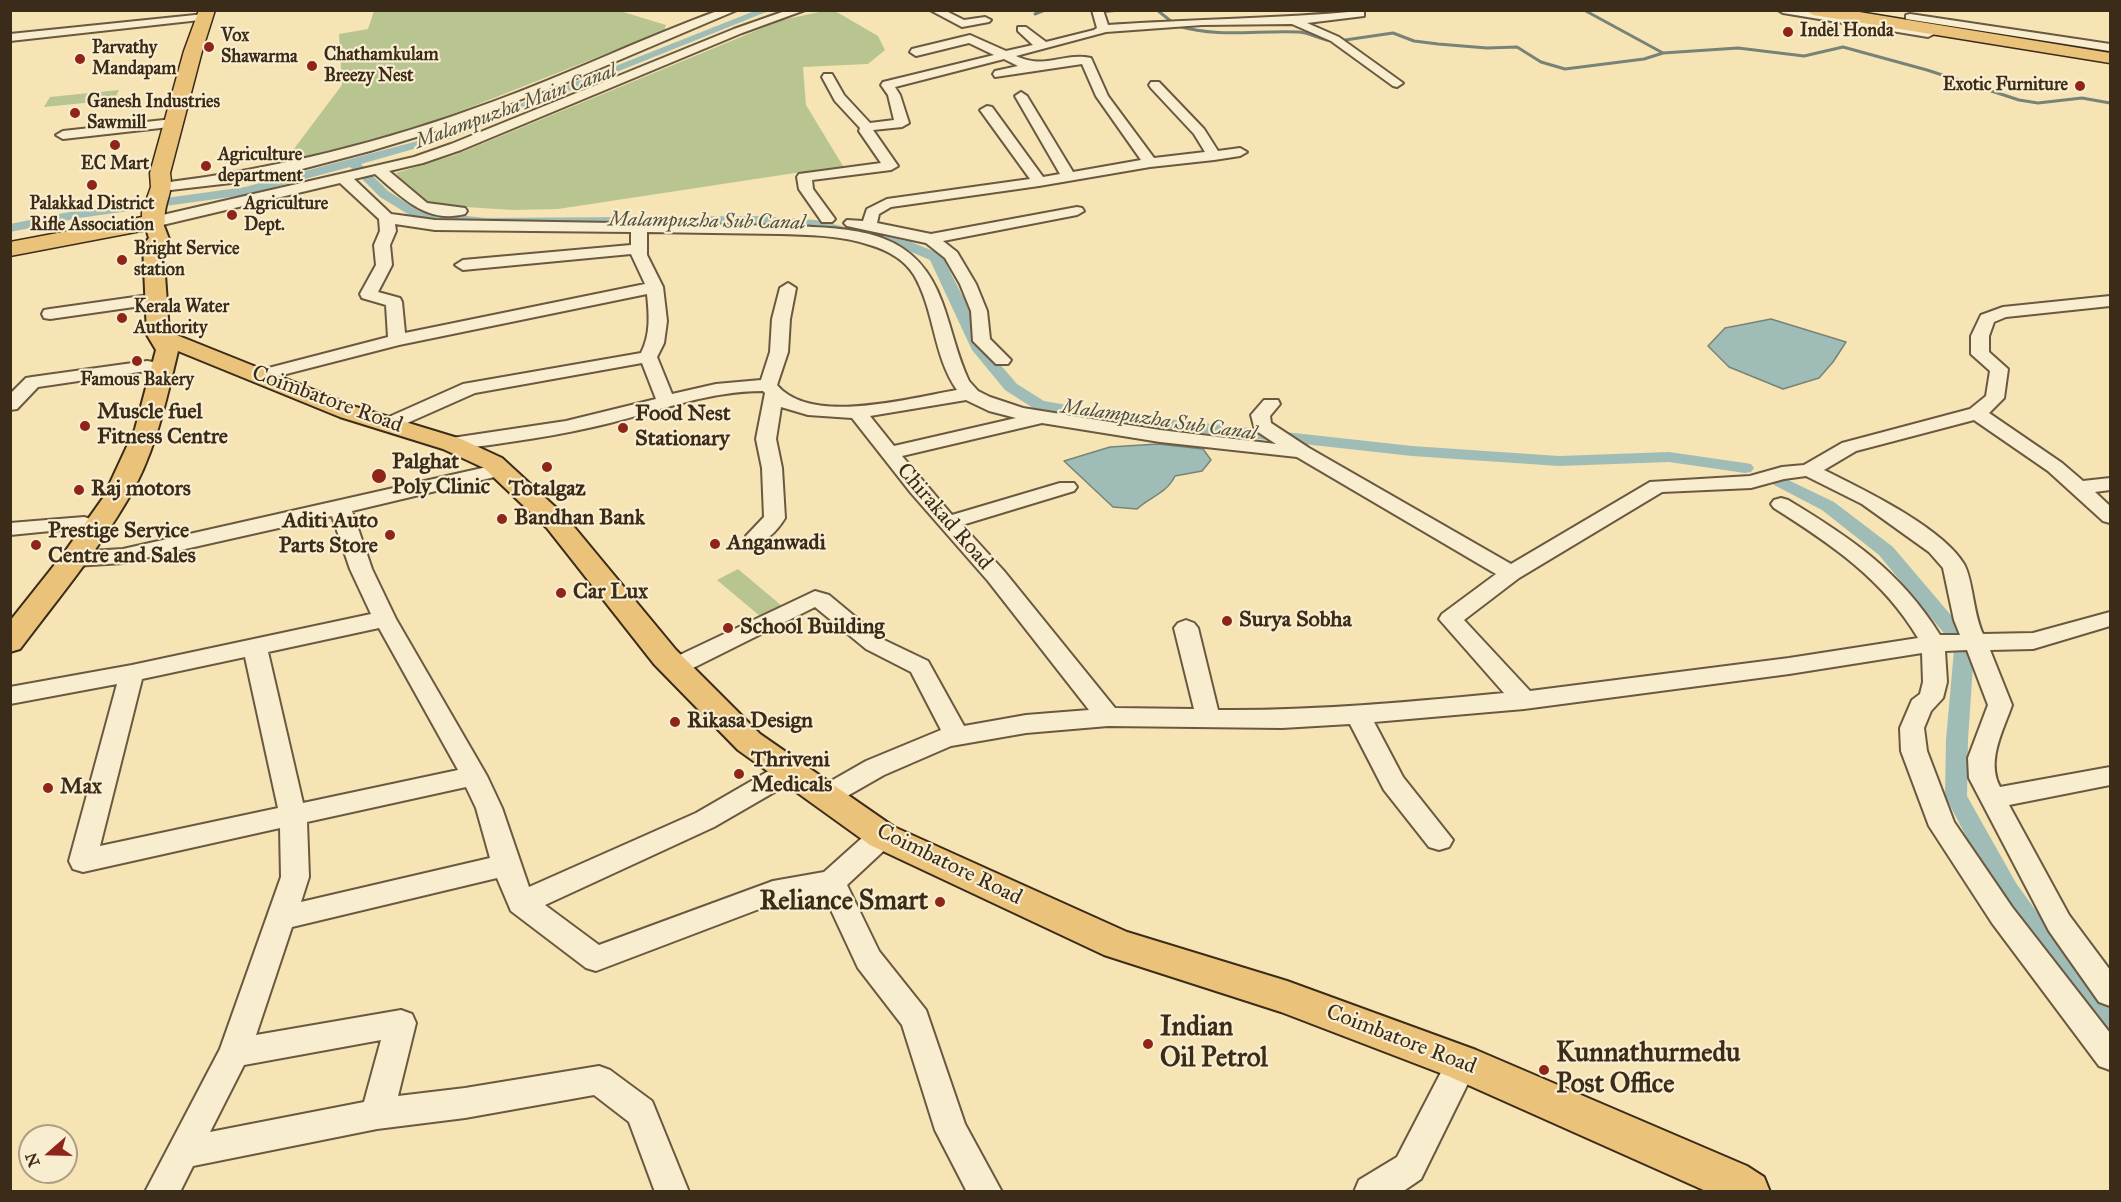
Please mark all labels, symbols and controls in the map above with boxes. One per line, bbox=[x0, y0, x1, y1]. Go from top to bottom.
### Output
place label: Indel Honda bbox=[1800, 21, 1894, 43]
marker: Indel Honda bbox=[1781, 25, 1795, 39]
place label: Vox Shawarma bbox=[221, 26, 298, 68]
place label: Parvathy Mandapam bbox=[92, 38, 176, 80]
marker: Vox Shawarma bbox=[202, 40, 216, 54]
place label: Chathamkulam Breezy Nest bbox=[324, 45, 439, 88]
marker: Parvathy Mandapam bbox=[73, 52, 87, 66]
marker: Chathamkulam Breezy Nest bbox=[305, 59, 319, 73]
water label: Malampuzha Main Canal bbox=[412, 59, 620, 155]
place label: Exotic Furniture bbox=[1943, 75, 2068, 97]
marker: Exotic Furniture bbox=[2073, 79, 2087, 93]
place label: Ganesh Industries Sawmill bbox=[87, 92, 220, 134]
marker: Ganesh Industries Sawmill bbox=[68, 106, 82, 120]
marker: EC Mart bbox=[108, 138, 122, 152]
place label: Agriculture department bbox=[218, 145, 303, 188]
place label: EC Mart bbox=[81, 154, 149, 176]
marker: Agriculture department bbox=[199, 159, 213, 173]
marker: Palakkad District Rifle Association bbox=[85, 178, 99, 192]
place label: Palakkad District Rifle Association bbox=[30, 194, 154, 236]
place label: Agriculture Dept. bbox=[244, 194, 328, 236]
marker: Agriculture Dept. bbox=[225, 208, 239, 222]
water label: Malampuzha Sub Canal bbox=[608, 208, 806, 236]
place label: Bright Service station bbox=[134, 239, 240, 282]
marker: Bright Service station bbox=[115, 253, 129, 267]
place label: Kerala Water Authority bbox=[134, 297, 229, 340]
marker: Kerala Water Authority bbox=[115, 311, 129, 325]
marker: Famous Bakery bbox=[130, 354, 144, 368]
street label: Coimbatore Road bbox=[248, 360, 406, 440]
place label: Famous Bakery bbox=[80, 370, 194, 392]
water label: Malampuzha Sub Canal bbox=[1060, 395, 1258, 447]
place label: Muscle fuel Fitness Centre bbox=[97, 400, 228, 452]
place label: Food Nest Stationary bbox=[635, 402, 730, 454]
marker: Muscle fuel Fitness Centre bbox=[78, 419, 92, 433]
marker: Food Nest Stationary bbox=[616, 421, 630, 435]
place label: Palghat Poly Clinic bbox=[392, 450, 490, 502]
street label: Chirakad Road bbox=[890, 458, 998, 576]
marker: Totalgaz bbox=[540, 460, 554, 474]
marker: Palghat Poly Clinic bbox=[370, 467, 388, 485]
place label: Raj motors bbox=[91, 477, 191, 503]
place label: Totalgaz bbox=[508, 477, 586, 503]
marker: Raj motors bbox=[72, 483, 86, 497]
place label: Bandhan Bank bbox=[514, 506, 645, 532]
place label: Aditi Auto Parts Store bbox=[279, 509, 378, 560]
marker: Bandhan Bank bbox=[495, 512, 509, 526]
place label: Prestige Service Centre and Sales bbox=[48, 519, 196, 570]
marker: Aditi Auto Parts Store bbox=[383, 528, 397, 542]
place label: Anganwadi bbox=[727, 531, 826, 557]
marker: Anganwadi bbox=[708, 537, 722, 551]
marker: Prestige Service Centre and Sales bbox=[29, 538, 43, 552]
place label: Car Lux bbox=[573, 580, 648, 606]
marker: Car Lux bbox=[554, 586, 568, 600]
place label: Surya Sobha bbox=[1239, 608, 1352, 634]
marker: Surya Sobha bbox=[1220, 614, 1234, 628]
place label: School Building bbox=[740, 615, 885, 641]
marker: School Building bbox=[721, 621, 735, 635]
place label: Rikasa Design bbox=[687, 709, 813, 735]
marker: Rikasa Design bbox=[668, 715, 682, 729]
place label: Thriveni Medicals bbox=[751, 748, 832, 800]
marker: Thriveni Medicals bbox=[732, 767, 746, 781]
place label: Max bbox=[60, 775, 102, 801]
marker: Max bbox=[41, 781, 55, 795]
street label: Coimbatore Road bbox=[872, 818, 1026, 912]
place label: Reliance Smart bbox=[759, 886, 928, 918]
marker: Reliance Smart bbox=[933, 895, 947, 909]
street label: Coimbatore Road bbox=[1322, 999, 1480, 1081]
place label: Indian Oil Petrol bbox=[1160, 1012, 1268, 1075]
marker: Indian Oil Petrol bbox=[1141, 1037, 1155, 1051]
place label: Kunnathurmedu Post Office bbox=[1556, 1038, 1740, 1101]
marker: Kunnathurmedu Post Office bbox=[1537, 1063, 1551, 1077]
north arrow bbox=[18, 1124, 78, 1184]
text: N bbox=[21, 1150, 44, 1169]

